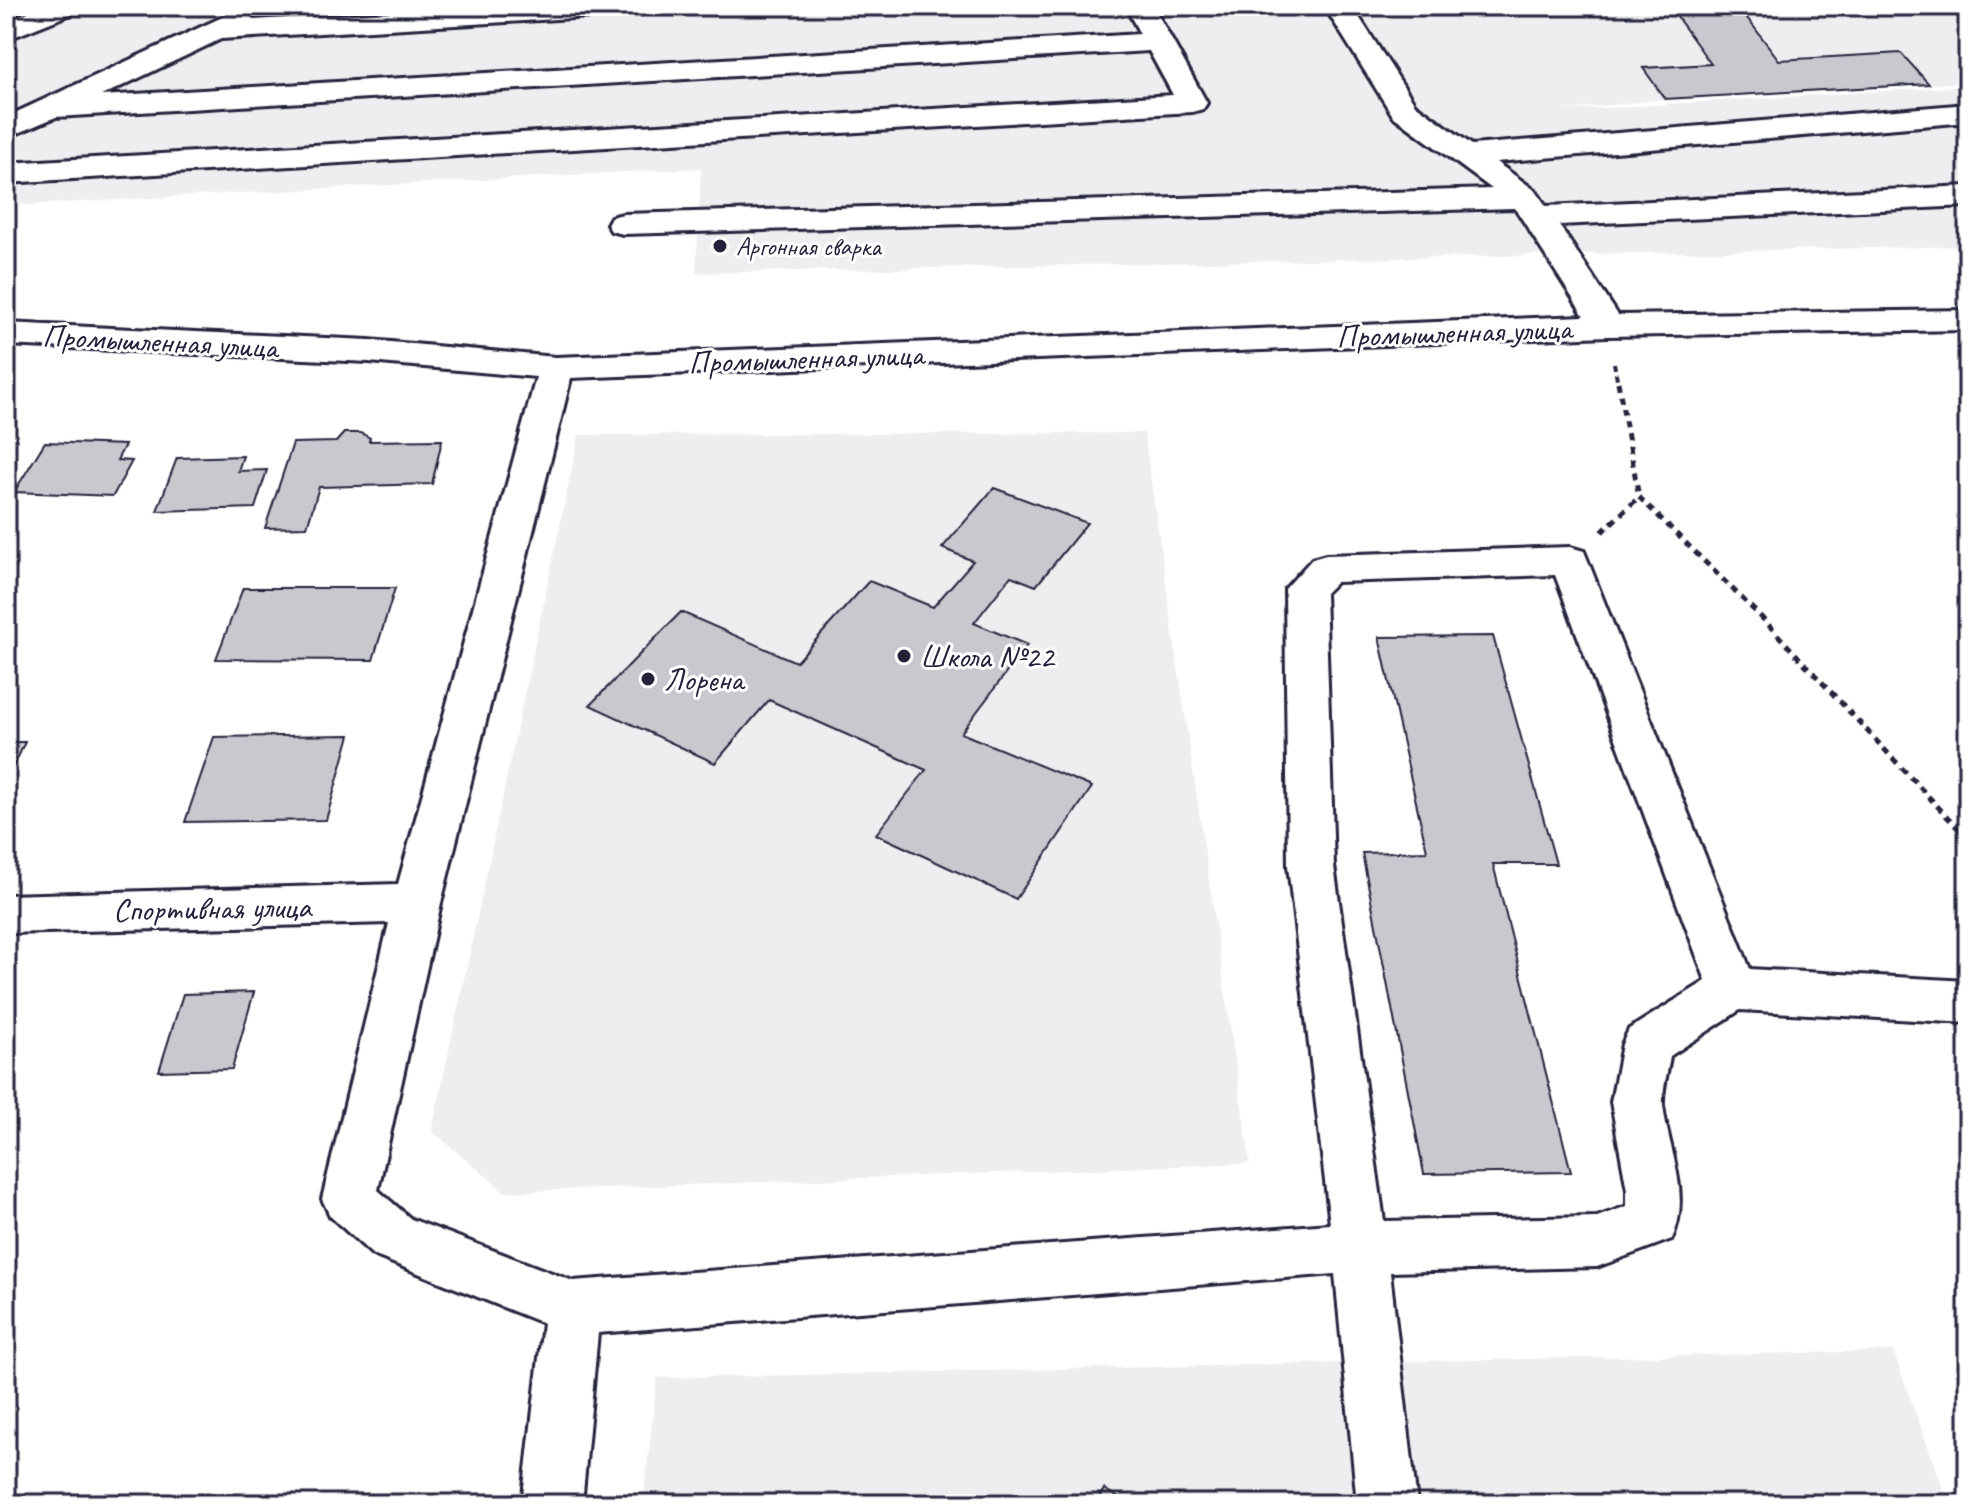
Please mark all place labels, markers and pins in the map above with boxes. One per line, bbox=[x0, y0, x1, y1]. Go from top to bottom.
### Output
place label: Аргонная сварка bbox=[736, 230, 882, 263]
marker: Аргонная сварка bbox=[711, 237, 729, 255]
place label: Школа №22 bbox=[920, 636, 1056, 677]
marker: Школа №22 bbox=[895, 647, 913, 665]
place label: Лорена bbox=[664, 659, 746, 700]
marker: Лорена bbox=[639, 670, 657, 688]

